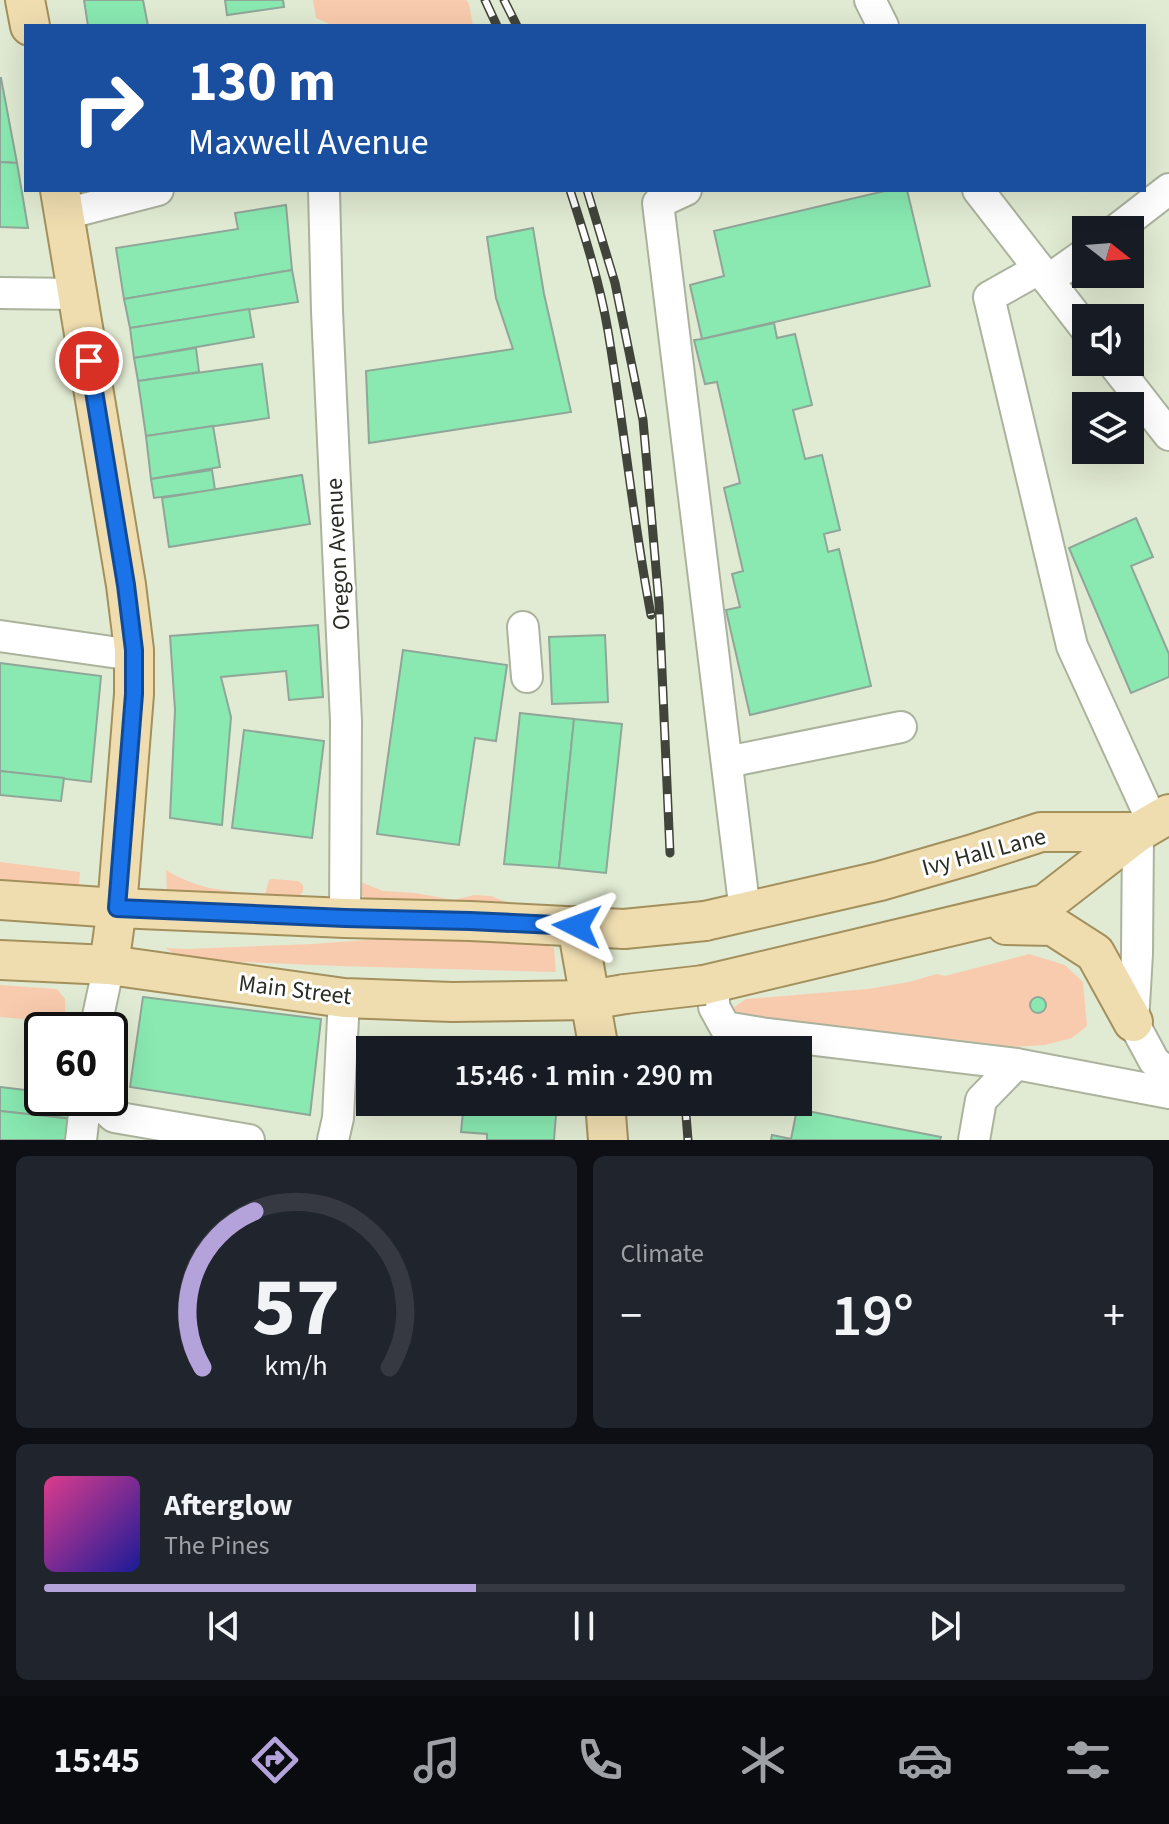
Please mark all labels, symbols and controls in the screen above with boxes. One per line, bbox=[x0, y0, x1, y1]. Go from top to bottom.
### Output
text: 130 m bbox=[188, 43, 336, 122]
icon: right bbox=[56, 56, 160, 160]
text: Maxwell Avenue bbox=[188, 117, 429, 168]
north arrow bbox=[1072, 216, 1144, 288]
map controls bbox=[1072, 216, 1144, 464]
button: sound bbox=[1072, 304, 1144, 376]
pin bbox=[55, 327, 123, 395]
icon: arrive bbox=[67, 339, 111, 383]
button: layers bbox=[1072, 392, 1144, 464]
street label: Oregon Avenue bbox=[317, 477, 359, 631]
street label: Ivy Hall Lane bbox=[918, 819, 1050, 885]
position arrow bbox=[535, 884, 619, 968]
street label: Main Street bbox=[237, 966, 353, 1014]
speed limit sign: 60 bbox=[24, 1012, 128, 1116]
text: 15:46 · 1 min · 290 m bbox=[454, 1054, 714, 1097]
text: Climate bbox=[621, 1235, 704, 1272]
text: 57 bbox=[252, 1249, 340, 1367]
text: 19° bbox=[832, 1274, 914, 1359]
text: − bbox=[621, 1285, 642, 1348]
text: + bbox=[1103, 1285, 1125, 1348]
text: km/h bbox=[265, 1346, 328, 1386]
text: Afterglow bbox=[164, 1484, 292, 1527]
text: The Pines bbox=[164, 1527, 269, 1564]
icon: previous bbox=[202, 1604, 246, 1648]
icon: pause bbox=[562, 1604, 606, 1648]
icon: next bbox=[923, 1604, 967, 1648]
icon: directions bbox=[247, 1732, 303, 1788]
icon: music bbox=[409, 1732, 465, 1788]
icon: phone bbox=[572, 1732, 628, 1788]
icon: climate bbox=[735, 1732, 791, 1788]
icon: car bbox=[897, 1732, 953, 1788]
icon: filters bbox=[1060, 1732, 1116, 1788]
text: 15:45 bbox=[53, 1735, 140, 1786]

